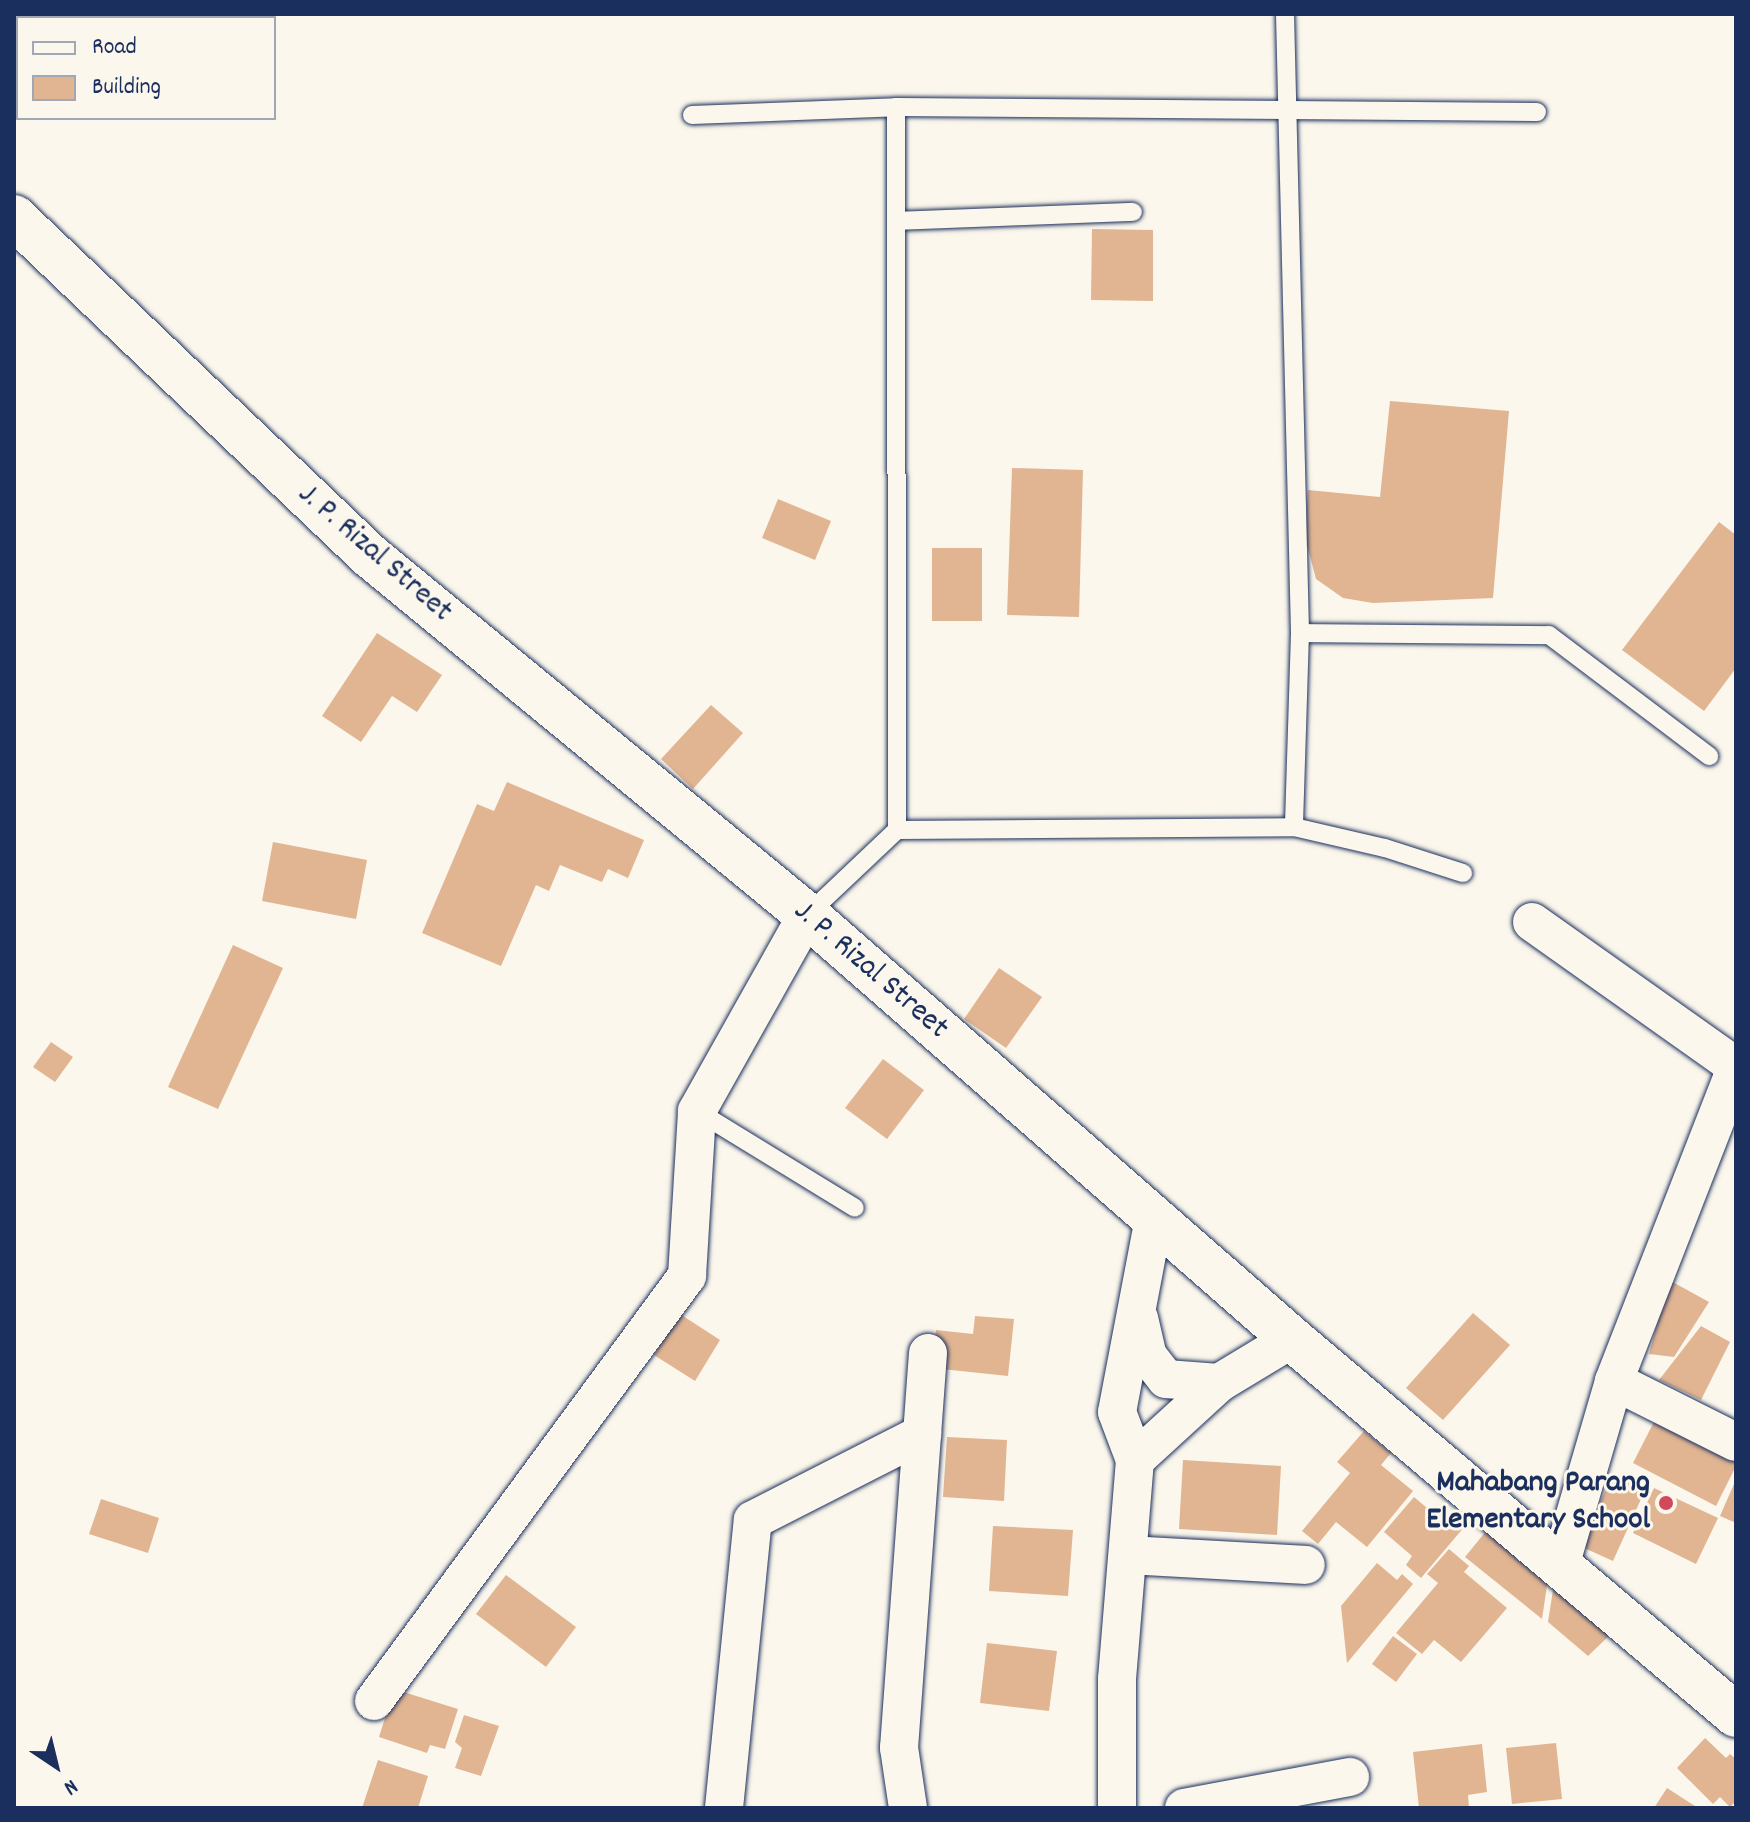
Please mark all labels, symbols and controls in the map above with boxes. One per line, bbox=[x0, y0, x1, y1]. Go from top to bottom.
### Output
legend bbox=[16, 16, 276, 120]
text: Road bbox=[92, 31, 137, 65]
text: Building bbox=[92, 71, 161, 105]
street label: J. P. Rizal Street bbox=[289, 476, 459, 632]
street label: J. P. Rizal Street bbox=[785, 893, 955, 1049]
place label: Mahabang Parang Elementary School bbox=[1426, 1466, 1650, 1541]
marker: Mahabang Parang Elementary School bbox=[1657, 1494, 1675, 1512]
north arrow bbox=[16, 1726, 96, 1806]
text: N bbox=[57, 1770, 83, 1802]

